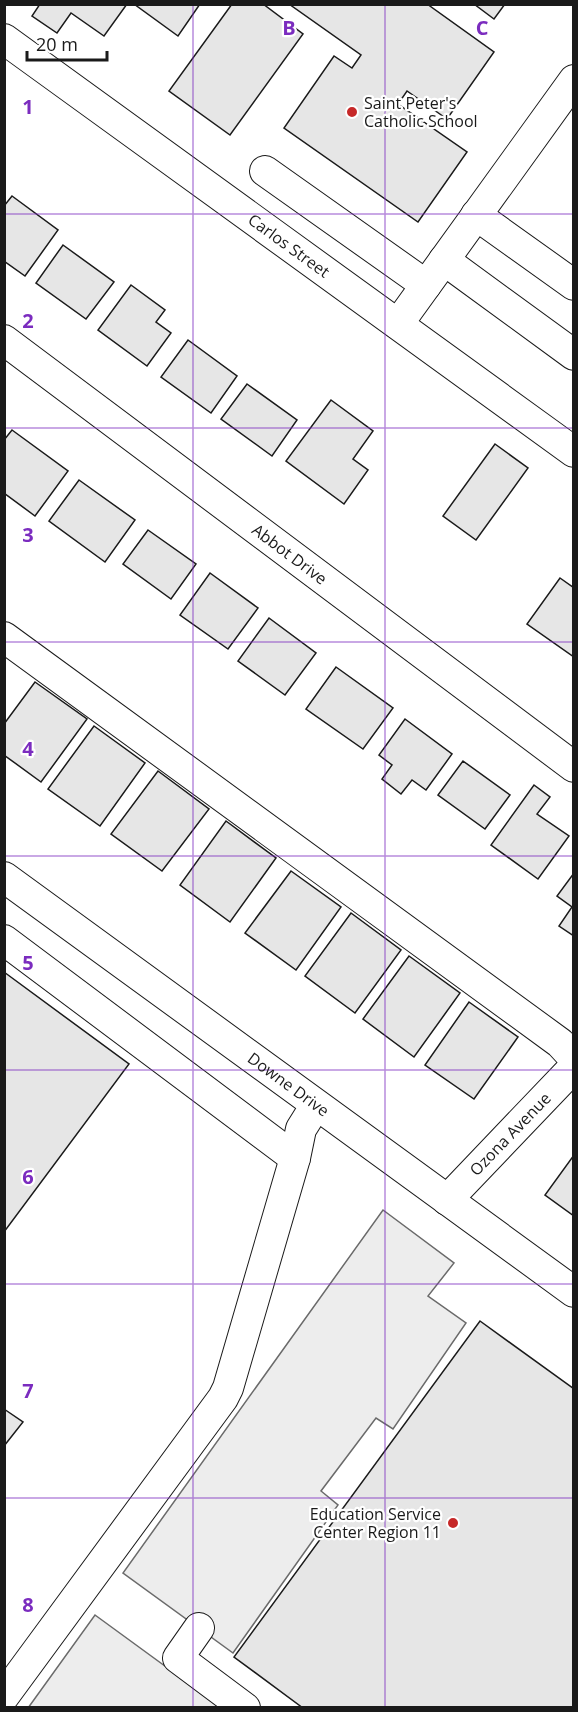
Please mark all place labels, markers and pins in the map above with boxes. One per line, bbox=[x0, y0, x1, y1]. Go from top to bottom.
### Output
place label: Saint Peter's Catholic School bbox=[364, 92, 478, 132]
marker: Saint Peter's Catholic School bbox=[345, 105, 359, 119]
place label: Education Service Center Region 11 bbox=[310, 1503, 441, 1543]
marker: Education Service Center Region 11 bbox=[446, 1516, 460, 1530]

